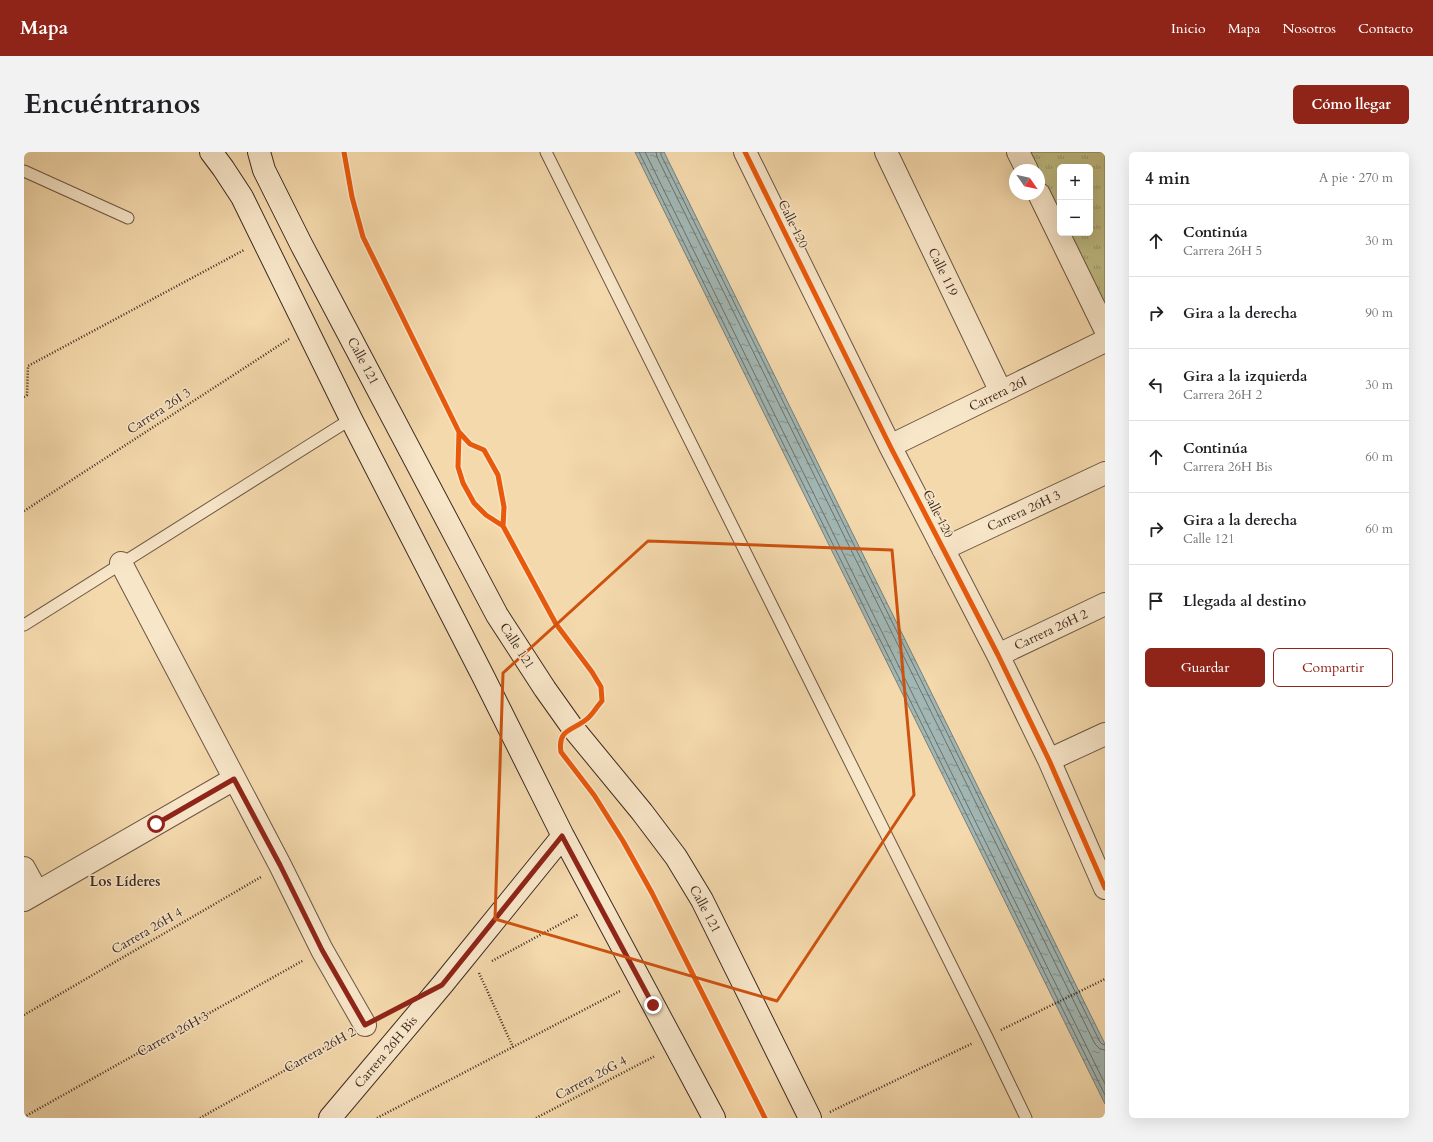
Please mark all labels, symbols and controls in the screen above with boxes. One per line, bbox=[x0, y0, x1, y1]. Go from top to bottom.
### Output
text: Mapa bbox=[20, 15, 68, 41]
text: Inicio bbox=[1171, 19, 1206, 38]
text: Mapa bbox=[1228, 19, 1260, 38]
text: Nosotros bbox=[1282, 19, 1336, 38]
text: Contacto bbox=[1358, 19, 1413, 38]
text: Encuéntranos bbox=[24, 85, 200, 123]
button: Cómo llegar bbox=[1293, 85, 1409, 124]
north arrow bbox=[1009, 164, 1045, 200]
map controls bbox=[1057, 164, 1093, 236]
button: + bbox=[1057, 164, 1093, 200]
text: 4 min bbox=[1145, 167, 1190, 190]
text: A pie · 270 m bbox=[1319, 169, 1393, 187]
street label: Calle 120 bbox=[774, 197, 813, 251]
button: − bbox=[1057, 200, 1093, 236]
text: Continúa bbox=[1183, 222, 1248, 242]
icon: ahead bbox=[1145, 230, 1167, 252]
text: 30 m bbox=[1365, 232, 1393, 250]
text: Carrera 26H 5 bbox=[1183, 242, 1262, 260]
street label: Calle 119 bbox=[924, 245, 963, 299]
icon: right bbox=[1145, 302, 1167, 324]
text: Gira a la derecha bbox=[1183, 303, 1297, 323]
text: 90 m bbox=[1365, 304, 1393, 322]
street label: Calle 121 bbox=[343, 334, 383, 388]
text: Gira a la izquierda bbox=[1183, 366, 1307, 386]
street label: Carrera 26I bbox=[966, 372, 1030, 416]
icon: left bbox=[1145, 374, 1167, 396]
text: 30 m bbox=[1365, 376, 1393, 394]
street label: Carrera 26I 3 bbox=[124, 384, 194, 438]
text: Carrera 26H 2 bbox=[1183, 386, 1262, 404]
text: Continúa bbox=[1183, 438, 1248, 458]
icon: ahead bbox=[1145, 446, 1167, 468]
text: 60 m bbox=[1365, 448, 1393, 466]
text: Carrera 26H Bis bbox=[1183, 458, 1272, 476]
street label: Carrera 26H 3 bbox=[984, 486, 1064, 536]
street label: Calle 120 bbox=[918, 487, 958, 541]
text: Gira a la derecha bbox=[1183, 510, 1297, 530]
icon: right bbox=[1145, 518, 1167, 540]
text: 60 m bbox=[1365, 520, 1393, 538]
text: Calle 121 bbox=[1183, 530, 1235, 548]
icon: arrive bbox=[1145, 590, 1167, 612]
text: Llegada al destino bbox=[1183, 591, 1306, 611]
street label: Carrera 26H 2 bbox=[1011, 605, 1091, 655]
street label: Calle 121 bbox=[495, 619, 539, 673]
button: Guardar bbox=[1145, 648, 1265, 687]
button: Compartir bbox=[1273, 648, 1393, 687]
route start bbox=[147, 815, 165, 833]
district label: Los Líderes bbox=[89, 872, 161, 891]
street label: Calle 121 bbox=[685, 882, 725, 936]
street label: Carrera 26H 4 bbox=[108, 903, 186, 959]
route end bbox=[644, 996, 662, 1014]
street label: Carrera 26H 3 bbox=[134, 1007, 212, 1061]
street label: Carrera 26H Bis bbox=[350, 1012, 422, 1092]
street label: Carrera 26H 2 bbox=[281, 1023, 359, 1077]
street label: Carrera 26G 4 bbox=[552, 1051, 630, 1104]

